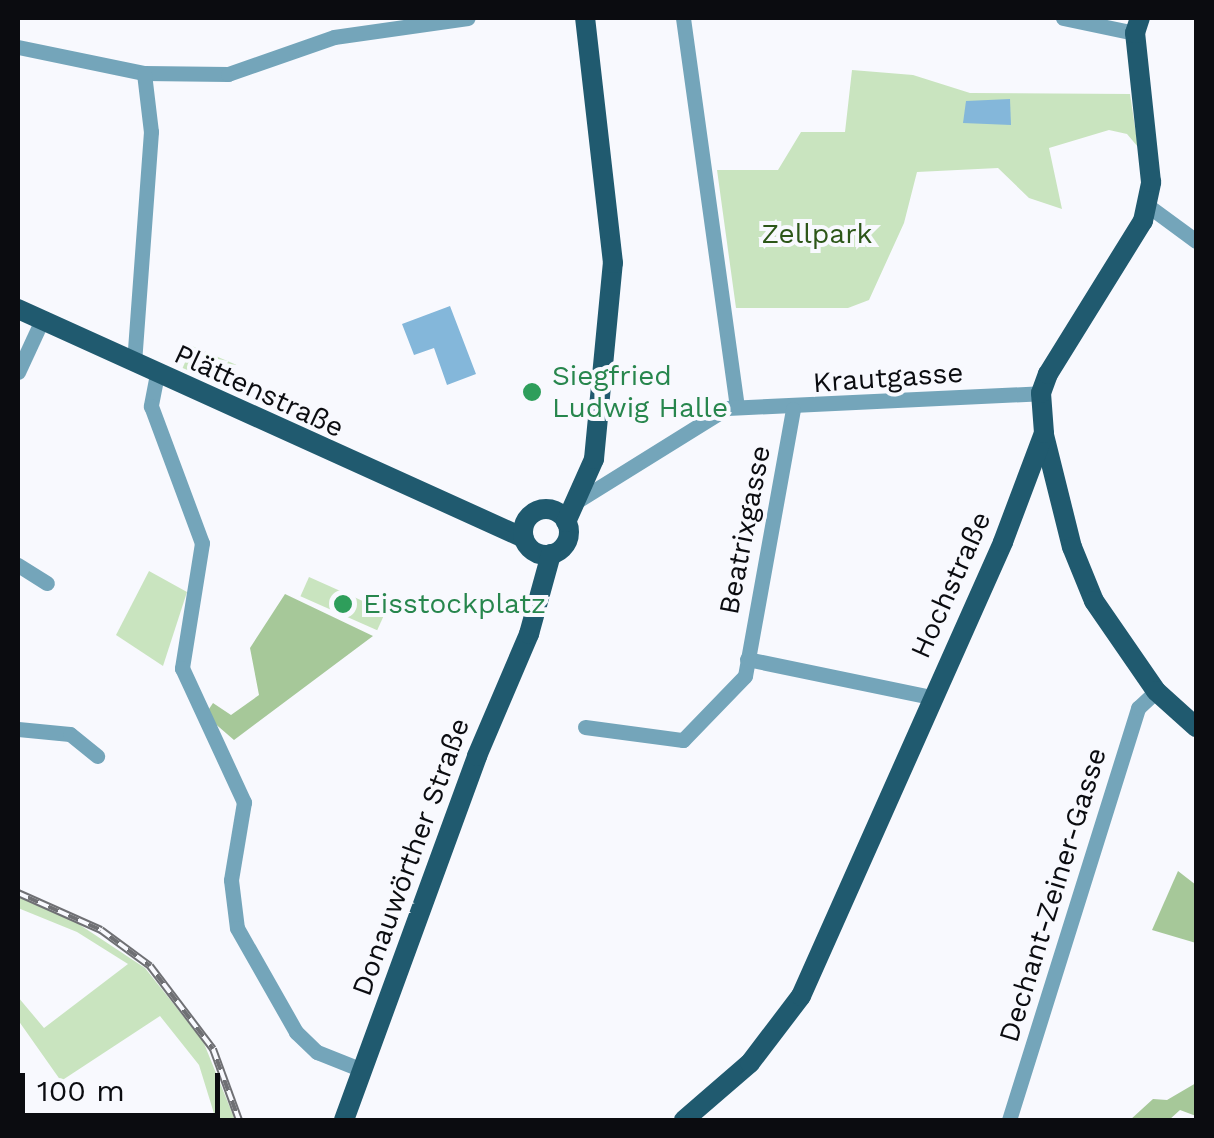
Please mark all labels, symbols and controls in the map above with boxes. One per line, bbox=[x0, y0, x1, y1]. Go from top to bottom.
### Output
park label: Zellpark bbox=[762, 217, 872, 251]
street label: Plättenstraße bbox=[169, 337, 349, 445]
street label: Krautgasse bbox=[812, 356, 964, 400]
place label: Siegfried Ludwig Halle bbox=[552, 359, 728, 425]
marker: Siegfried Ludwig Halle bbox=[521, 381, 543, 403]
street label: Beatrixgasse bbox=[712, 443, 778, 617]
street label: Hochstraße bbox=[904, 506, 998, 664]
place label: Eisstockplatz bbox=[363, 587, 546, 621]
marker: Eisstockplatz bbox=[332, 593, 354, 615]
street label: Donauwörther Straße bbox=[345, 713, 477, 1001]
street label: Dechant-Zeiner-Gasse bbox=[992, 744, 1114, 1046]
scale bar bbox=[25, 1053, 225, 1115]
text: 100 m bbox=[37, 1073, 125, 1108]

